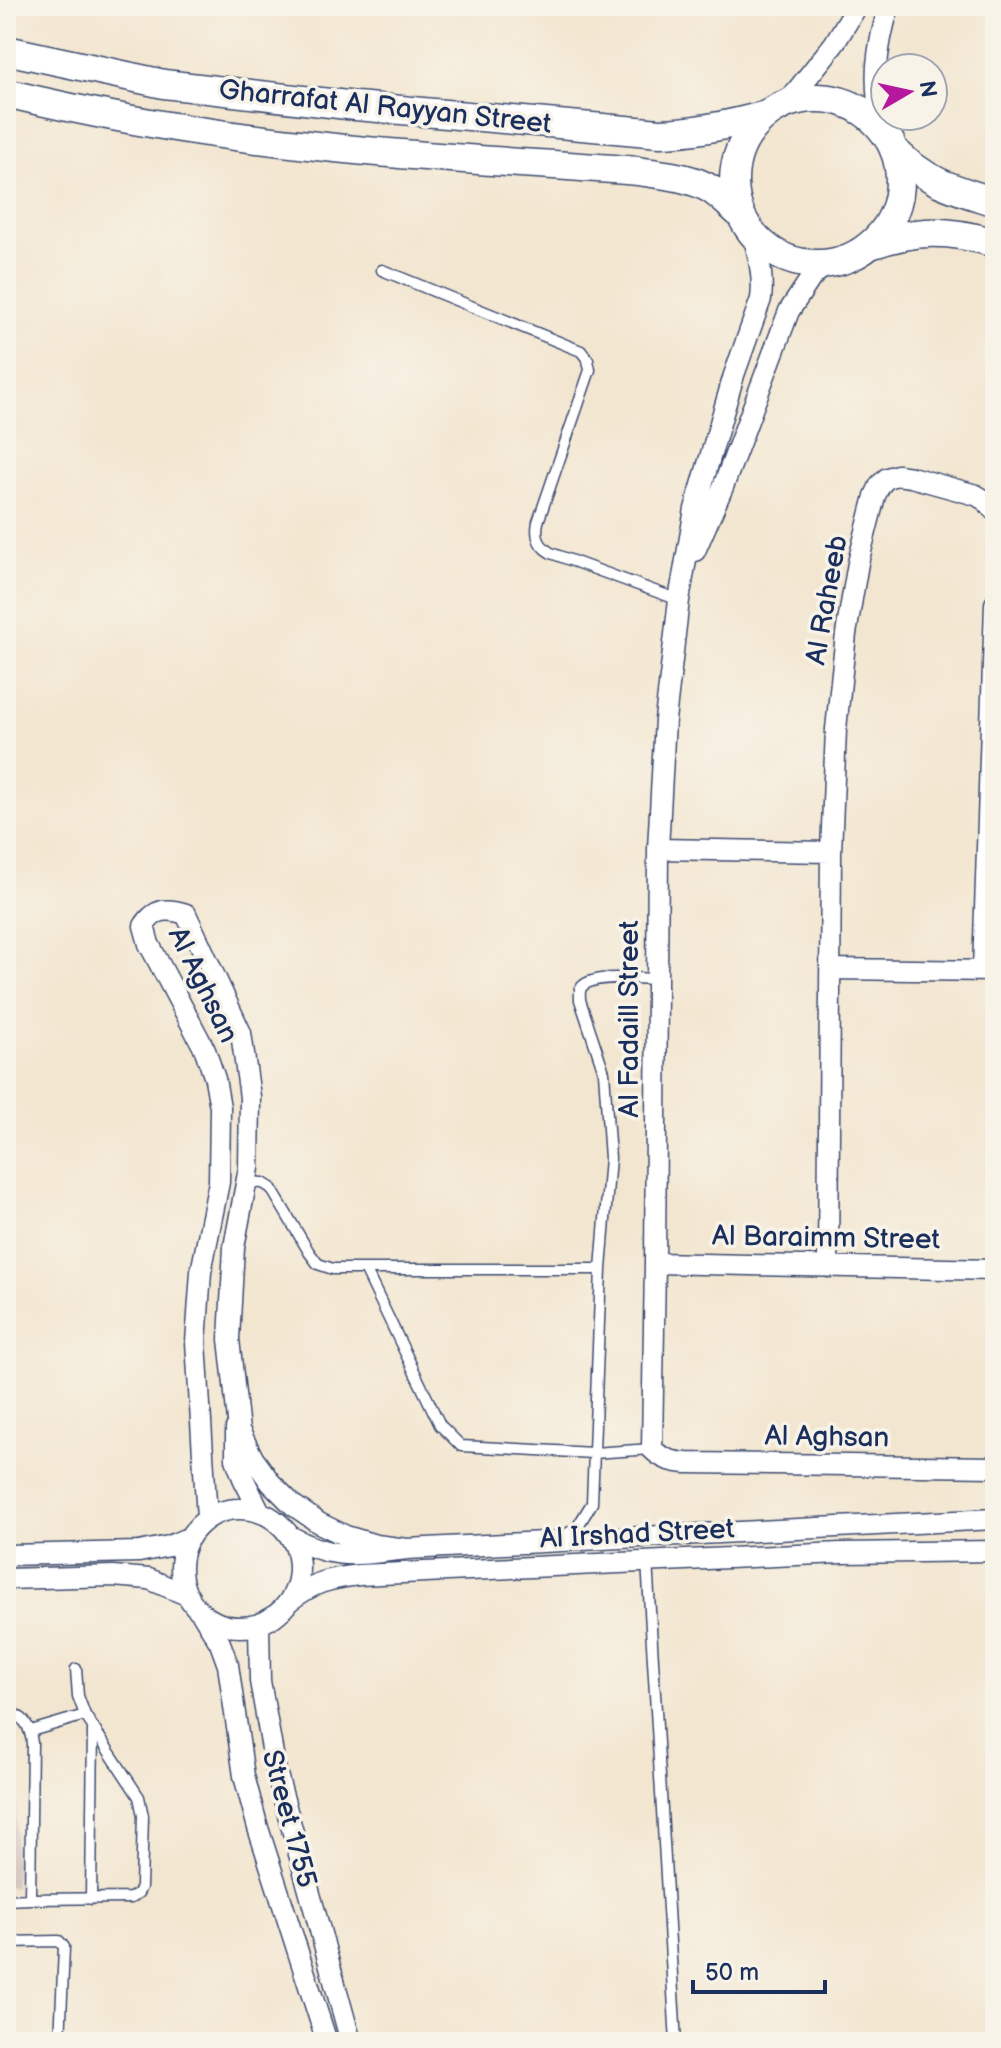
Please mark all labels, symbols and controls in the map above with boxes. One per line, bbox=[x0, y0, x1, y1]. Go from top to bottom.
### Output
north arrow bbox=[869, 52, 949, 132]
street label: Gharrafat Al Rayyan Street bbox=[217, 73, 553, 141]
text: N bbox=[913, 79, 942, 99]
street label: Al Raheeb bbox=[799, 533, 855, 667]
street label: Al Fadaill Street bbox=[613, 920, 646, 1118]
street label: Al Aghsan bbox=[161, 922, 245, 1048]
street label: Al Baraimm Street bbox=[712, 1220, 941, 1256]
street label: Al Aghsan bbox=[764, 1419, 890, 1455]
street label: Al Irshad Street bbox=[539, 1512, 736, 1556]
street label: Street 1755 bbox=[255, 1747, 323, 1891]
scale bar bbox=[693, 1944, 825, 1994]
text: 50 m bbox=[705, 1958, 759, 1987]

